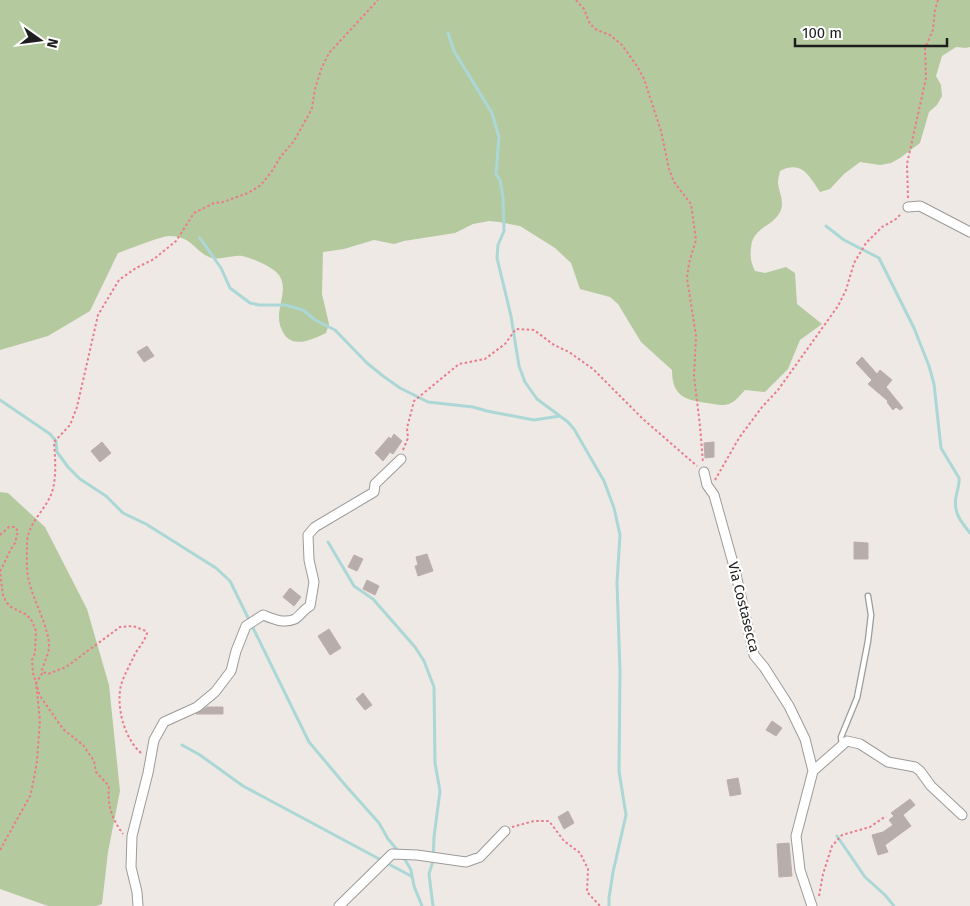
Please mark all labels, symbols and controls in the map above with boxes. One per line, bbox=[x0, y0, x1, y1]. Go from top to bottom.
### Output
north arrow bbox=[15, 15, 65, 65]
scale bar bbox=[795, 15, 948, 47]
text: 100 m bbox=[802, 24, 842, 42]
text: N bbox=[43, 36, 62, 50]
street label: Via Costasecca bbox=[724, 560, 763, 654]

